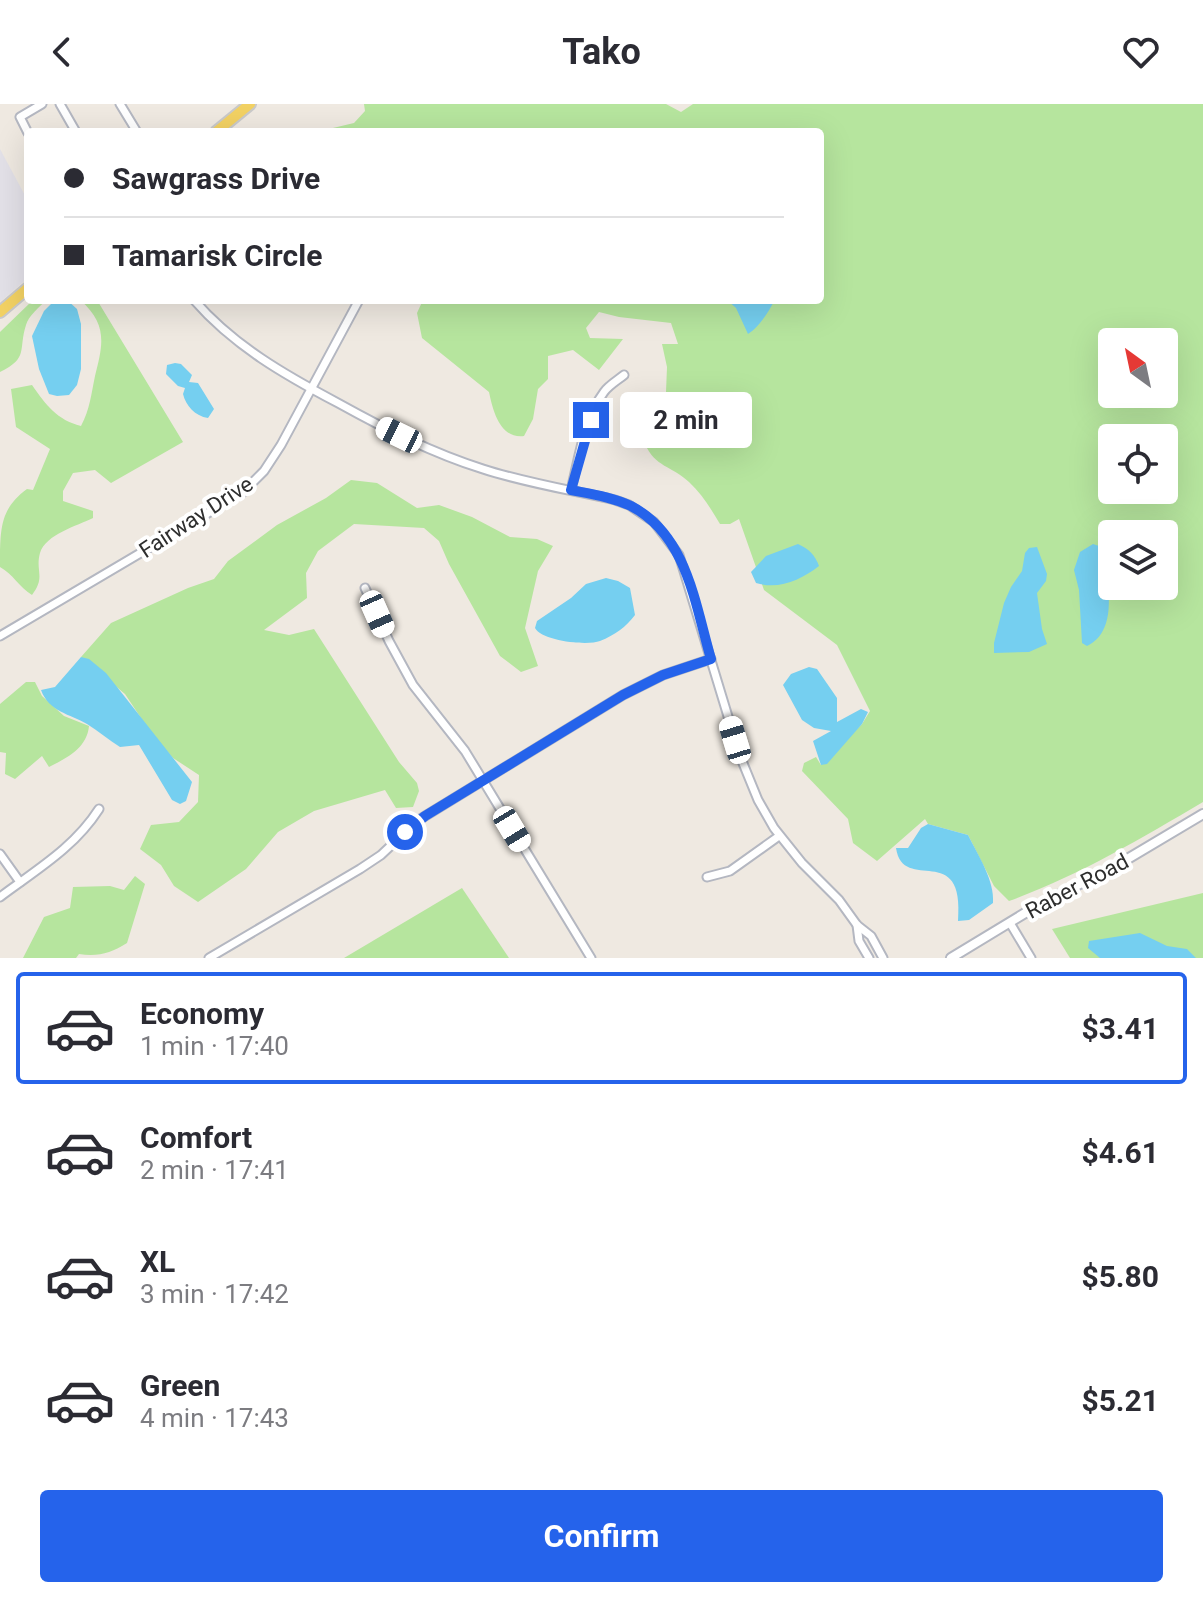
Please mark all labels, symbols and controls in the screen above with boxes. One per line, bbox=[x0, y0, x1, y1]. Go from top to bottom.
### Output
icon: back bbox=[40, 30, 84, 74]
icon: heart bbox=[1119, 30, 1163, 74]
text: Tako bbox=[562, 31, 641, 73]
text: Sawgrass Drive bbox=[112, 161, 320, 196]
text: Tamarisk Circle bbox=[112, 238, 322, 273]
north arrow bbox=[1098, 328, 1178, 408]
map controls bbox=[1098, 328, 1178, 600]
callout: 2 min bbox=[619, 392, 751, 448]
route end bbox=[573, 402, 609, 438]
text: 2 min bbox=[653, 405, 719, 435]
car bbox=[372, 414, 426, 456]
button: locate bbox=[1098, 424, 1178, 504]
street label: Fairway Drive bbox=[135, 471, 257, 563]
button: layers bbox=[1098, 520, 1178, 600]
car bbox=[356, 587, 398, 641]
car bbox=[717, 714, 753, 766]
car bbox=[489, 802, 535, 856]
route start bbox=[387, 814, 423, 850]
street label: Raber Road bbox=[1021, 848, 1133, 924]
icon: car bbox=[44, 992, 116, 1064]
text: Economy bbox=[140, 996, 264, 1031]
text: $3.41 bbox=[1081, 1011, 1159, 1046]
text: 1 min · 17:40 bbox=[140, 1031, 289, 1061]
icon: car bbox=[44, 1116, 116, 1188]
text: Comfort bbox=[140, 1120, 252, 1155]
text: $4.61 bbox=[1081, 1135, 1159, 1170]
text: 2 min · 17:41 bbox=[140, 1155, 289, 1185]
icon: car bbox=[44, 1240, 116, 1312]
text: XL bbox=[140, 1244, 175, 1279]
text: $5.80 bbox=[1081, 1259, 1159, 1294]
text: 3 min · 17:42 bbox=[140, 1279, 289, 1309]
icon: car bbox=[44, 1364, 116, 1436]
text: Green bbox=[140, 1368, 220, 1403]
text: $5.21 bbox=[1081, 1383, 1159, 1418]
text: 4 min · 17:43 bbox=[140, 1403, 289, 1433]
button: Confirm bbox=[40, 1490, 1163, 1582]

